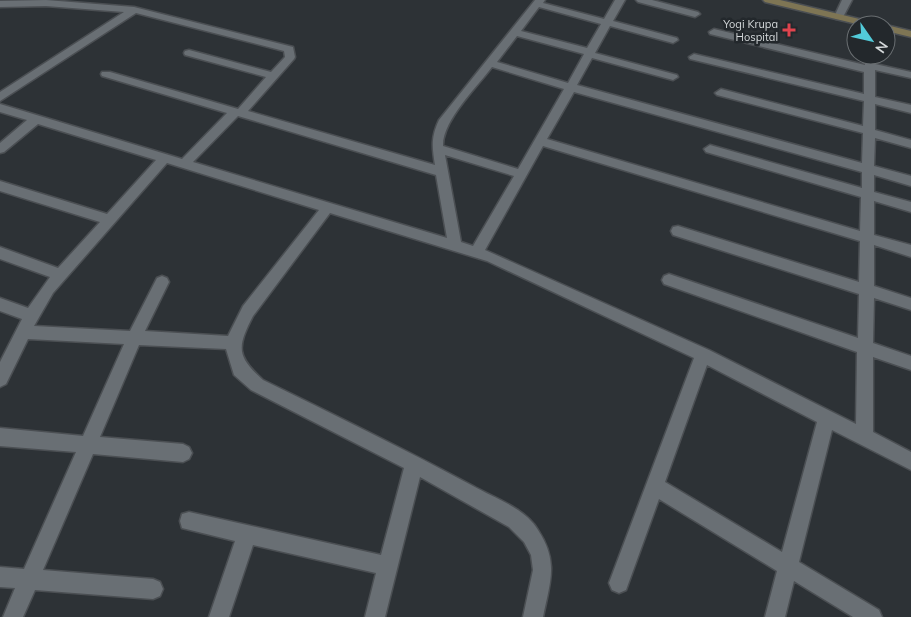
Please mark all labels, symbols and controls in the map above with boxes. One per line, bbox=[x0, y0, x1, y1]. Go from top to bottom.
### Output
north arrow bbox=[846, 15, 896, 65]
place label: Yogi Krupa Hospital bbox=[722, 17, 778, 44]
marker: Yogi Krupa Hospital bbox=[782, 23, 796, 37]
text: N bbox=[871, 38, 892, 57]

